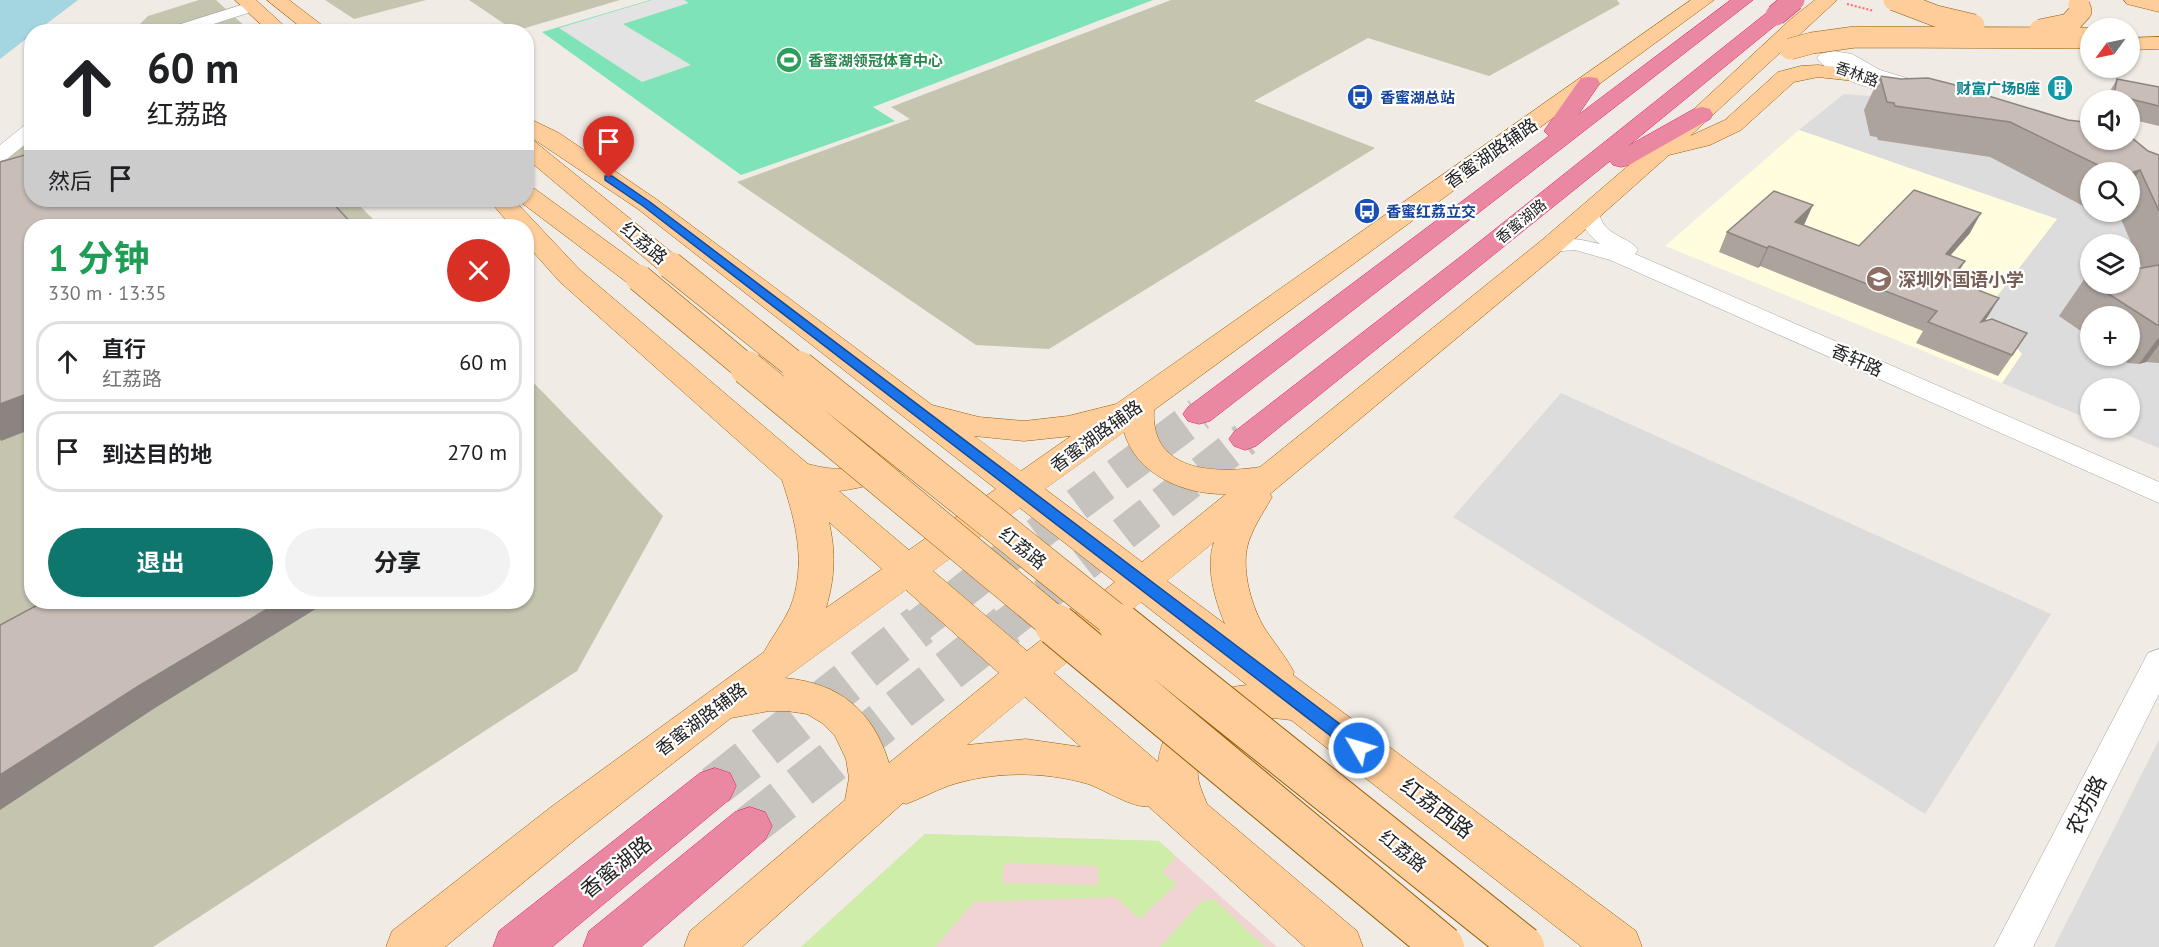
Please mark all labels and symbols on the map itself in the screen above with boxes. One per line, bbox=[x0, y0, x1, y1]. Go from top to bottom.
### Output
north arrow bbox=[2080, 18, 2140, 78]
sports icon: 香蜜湖领冠体育中心 bbox=[774, 45, 804, 75]
place label: 香蜜湖领冠体育中心 bbox=[808, 51, 943, 70]
street label: 香林路 bbox=[1833, 57, 1881, 91]
building icon: 财富广场B座 bbox=[2045, 73, 2075, 103]
place label: 财富广场B座 bbox=[1956, 79, 2040, 98]
bus stop icon: 香蜜湖总站 bbox=[1345, 82, 1375, 112]
place label: 香蜜湖总站 bbox=[1380, 88, 1455, 107]
street label: 香蜜湖路辅路 bbox=[1440, 113, 1542, 193]
pin bbox=[583, 116, 634, 178]
street label: 香蜜湖路 bbox=[1492, 195, 1550, 247]
bus stop icon: 香蜜红荔立交 bbox=[1352, 196, 1382, 226]
place label: 香蜜红荔立交 bbox=[1386, 202, 1476, 221]
street label: 红荔路 bbox=[616, 217, 672, 269]
school or university icon: 深圳外国语小学 bbox=[1864, 264, 1894, 294]
place label: 深圳外国语小学 bbox=[1898, 268, 2024, 291]
street label: 香轩路 bbox=[1828, 339, 1886, 381]
street label: 香蜜湖路辅路 bbox=[1046, 395, 1146, 477]
street label: 红荔路 bbox=[995, 522, 1051, 574]
street label: 香蜜湖路辅路 bbox=[651, 677, 751, 761]
position arrow bbox=[1327, 716, 1391, 780]
street label: 农坊路 bbox=[2060, 771, 2112, 839]
street label: 红荔西路 bbox=[1395, 772, 1479, 844]
street label: 红荔路 bbox=[1375, 825, 1431, 877]
street label: 香蜜湖路 bbox=[575, 830, 657, 904]

